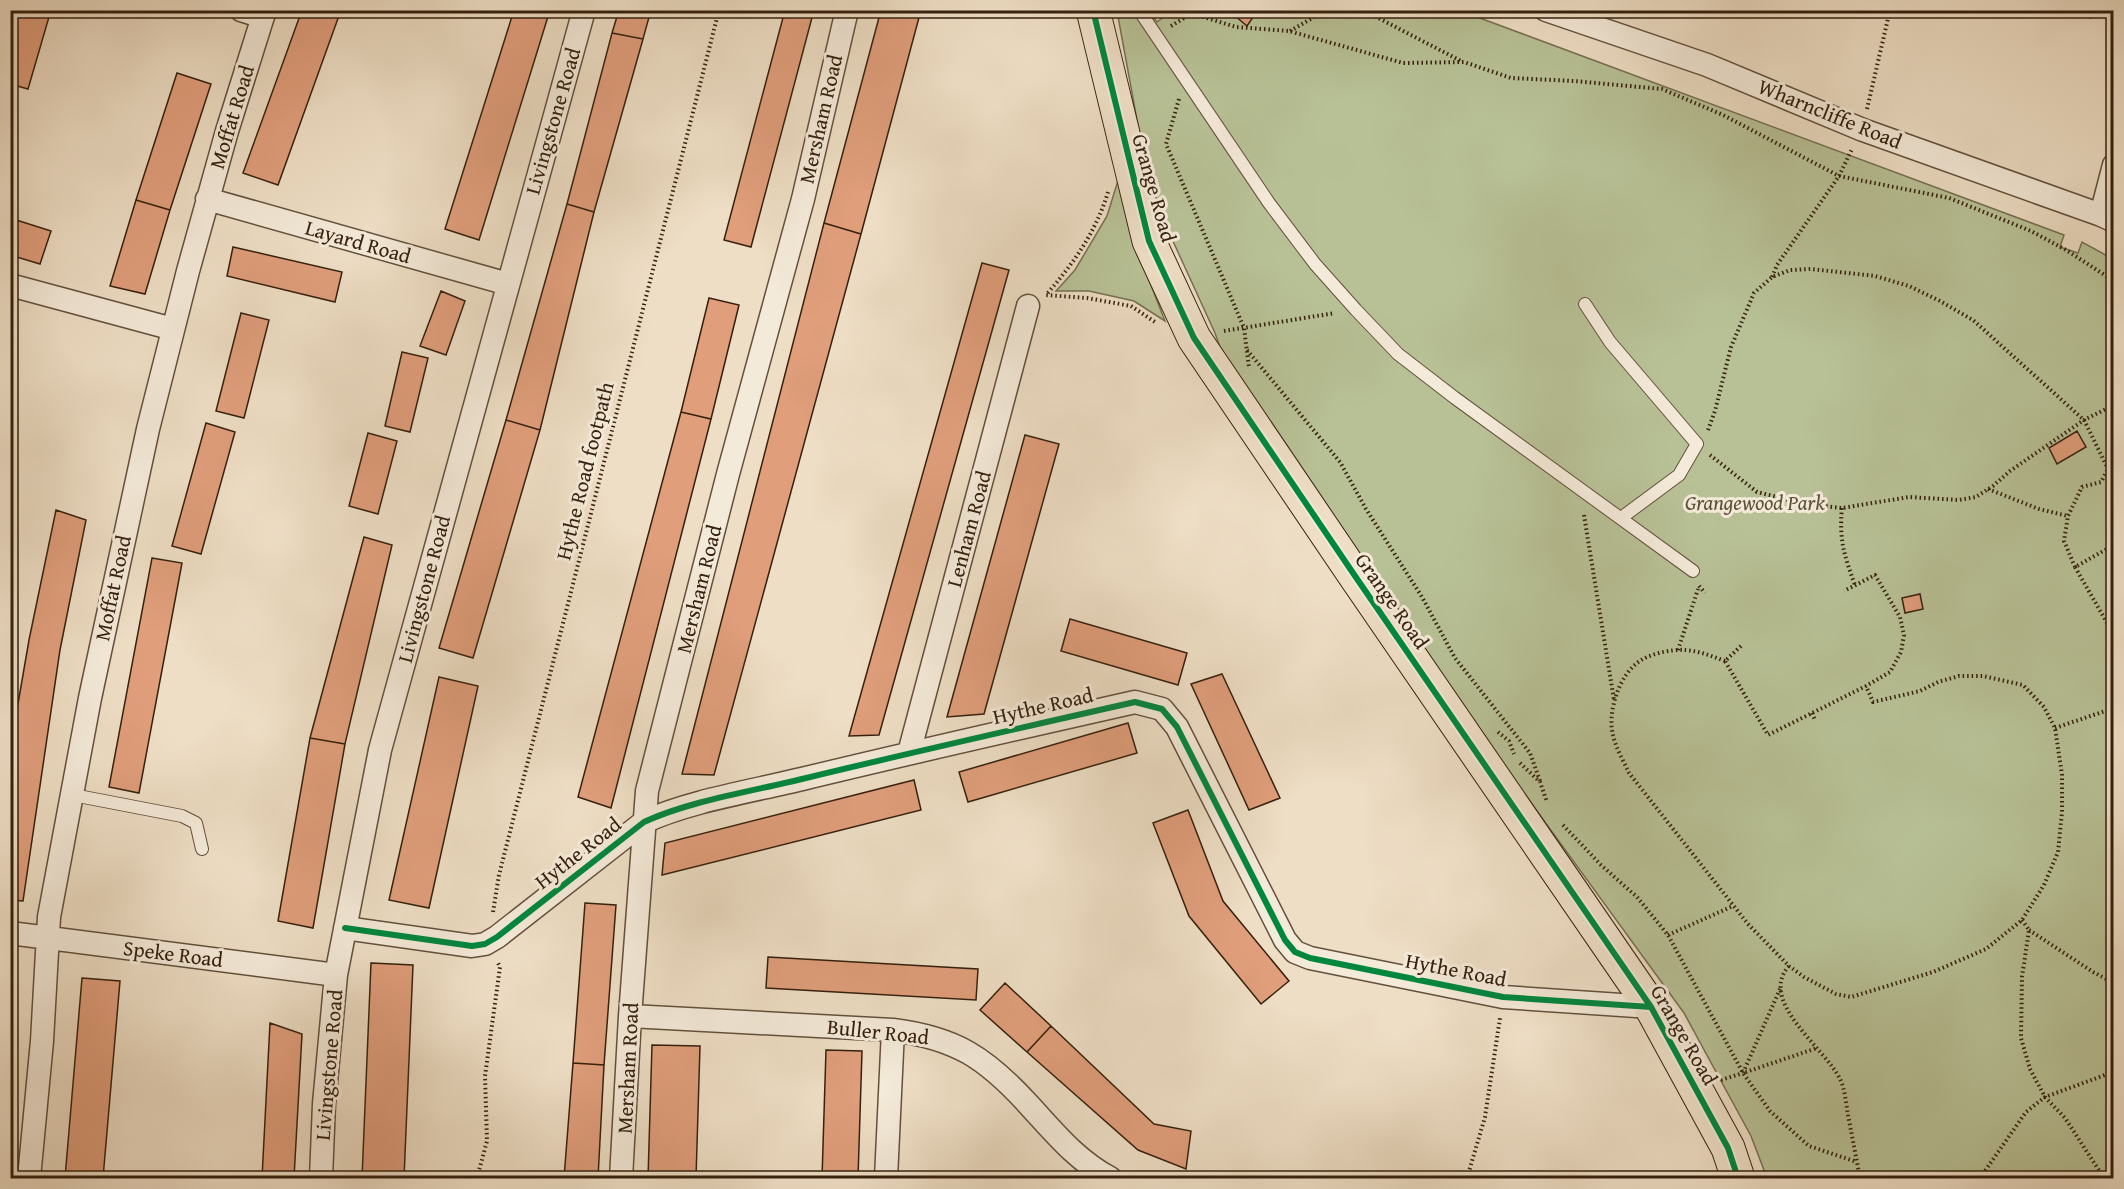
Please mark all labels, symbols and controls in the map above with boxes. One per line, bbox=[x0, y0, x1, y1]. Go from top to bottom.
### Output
street label: Livingstone Road bbox=[517, 43, 589, 198]
street label: Mersham Road bbox=[791, 51, 851, 186]
street label: Moffat Road bbox=[201, 60, 262, 173]
street label: Wharncliffe Road bbox=[1754, 71, 1908, 157]
street label: Grange Road bbox=[1124, 130, 1185, 246]
street label: Layard Road bbox=[302, 212, 415, 272]
street label: Hythe Road footpath bbox=[547, 378, 622, 563]
street label: Lenham Road bbox=[938, 466, 999, 591]
park label: Grangewood Park bbox=[1685, 487, 1825, 518]
street label: Livingstone Road bbox=[389, 511, 458, 666]
street label: Mersham Road bbox=[668, 521, 730, 656]
street label: Moffat Road bbox=[86, 531, 139, 644]
street label: Grange Road bbox=[1348, 546, 1438, 656]
street label: Hythe Road bbox=[990, 679, 1097, 732]
street label: Hythe Road bbox=[528, 809, 628, 896]
street label: Speke Road bbox=[121, 932, 225, 975]
street label: Hythe Road bbox=[1403, 945, 1510, 995]
street label: Grange Road bbox=[1643, 979, 1726, 1091]
street label: Livingstone Road bbox=[306, 987, 351, 1142]
street label: Mersham Road bbox=[609, 1001, 646, 1134]
street label: Buller Road bbox=[826, 1011, 931, 1052]

